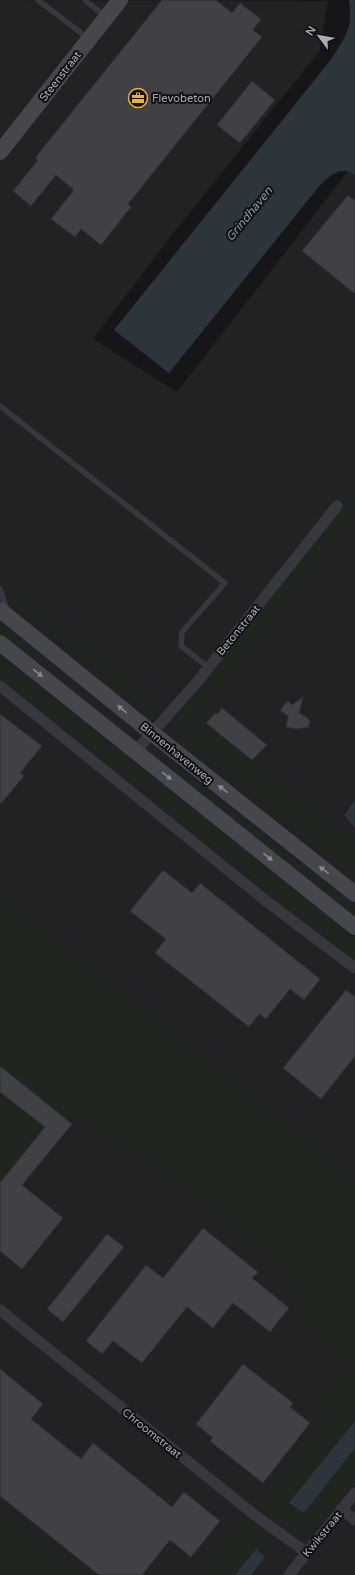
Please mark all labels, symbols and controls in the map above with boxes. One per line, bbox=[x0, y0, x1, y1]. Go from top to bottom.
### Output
north arrow bbox=[299, 16, 339, 56]
text: N bbox=[303, 24, 319, 38]
street label: Steenstraat bbox=[37, 49, 84, 104]
office icon: Flevobeton bbox=[127, 87, 149, 109]
place label: Flevobeton bbox=[152, 92, 211, 105]
water label: Grindhaven bbox=[223, 183, 276, 244]
street label: Betonstraat bbox=[214, 602, 263, 658]
one-way arrow bbox=[32, 669, 43, 677]
one-way arrow bbox=[117, 704, 127, 713]
street label: Binnenhavenweg bbox=[138, 720, 216, 787]
one-way arrow bbox=[161, 771, 172, 780]
one-way arrow bbox=[217, 785, 228, 793]
one-way arrow bbox=[262, 853, 273, 861]
one-way arrow bbox=[319, 865, 330, 874]
street label: Chroomstraat bbox=[120, 1406, 184, 1461]
street label: Kwikstraat bbox=[300, 1509, 345, 1560]

